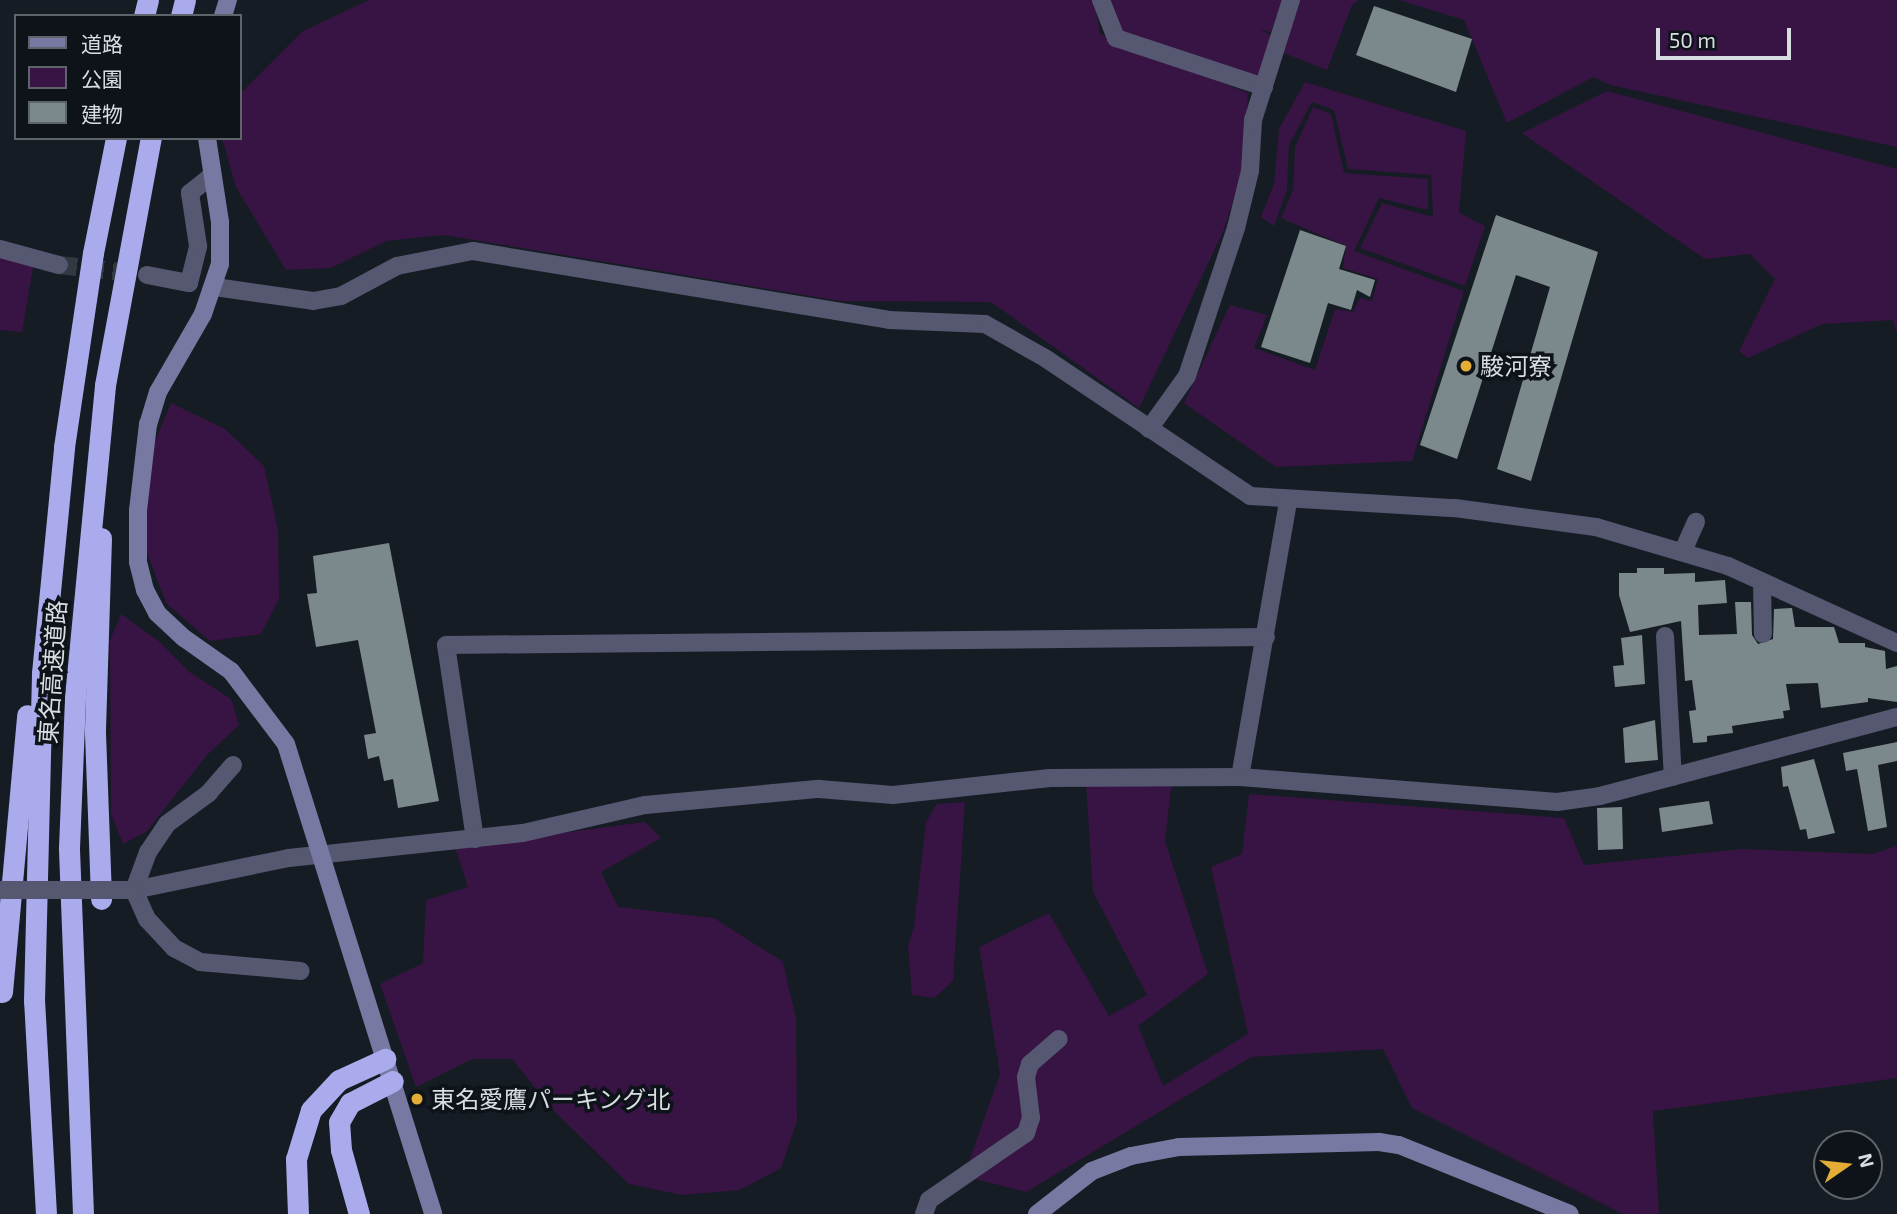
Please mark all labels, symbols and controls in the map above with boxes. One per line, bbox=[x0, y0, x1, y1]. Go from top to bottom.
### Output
legend bbox=[14, 14, 242, 140]
scale bar bbox=[1659, 14, 1794, 58]
text: 50 m bbox=[1669, 27, 1716, 52]
text: 道路 bbox=[81, 31, 123, 56]
text: 公園 bbox=[81, 66, 123, 91]
text: 建物 bbox=[81, 101, 123, 126]
place label: 駿河寮 bbox=[1480, 352, 1552, 380]
marker: 駿河寮 bbox=[1458, 358, 1474, 374]
street label: 東名高速道路 bbox=[33, 599, 71, 745]
place label: 東名愛鷹パーキング北 bbox=[431, 1085, 671, 1113]
marker: 東名愛鷹パーキング北 bbox=[409, 1091, 425, 1107]
north arrow bbox=[1813, 1130, 1883, 1200]
text: N bbox=[1854, 1151, 1880, 1170]

